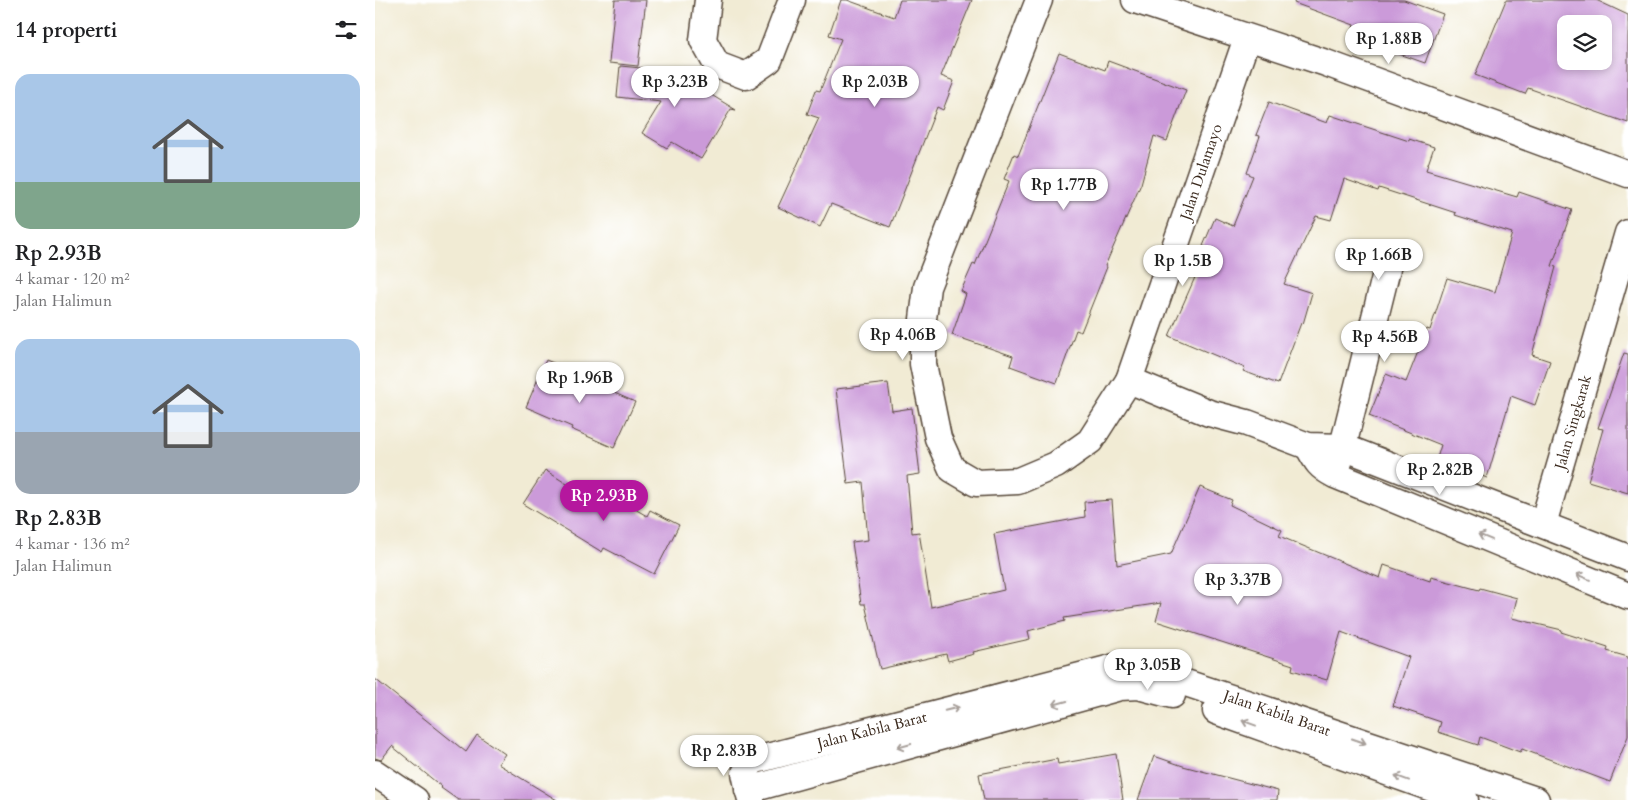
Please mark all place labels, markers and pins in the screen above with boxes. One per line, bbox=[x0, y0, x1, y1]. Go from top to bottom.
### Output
pin: Rp 1.88B bbox=[1337, 22, 1441, 65]
pin: Rp 3.23B bbox=[623, 66, 727, 108]
pin: Rp 2.03B bbox=[823, 66, 927, 108]
pin: Rp 1.77B bbox=[1012, 168, 1116, 211]
pin: Rp 1.66B bbox=[1327, 238, 1431, 281]
pin: Rp 1.5B bbox=[1137, 244, 1229, 287]
pin: Rp 4.06B bbox=[851, 318, 955, 361]
pin: Rp 4.56B bbox=[1333, 320, 1437, 363]
pin: Rp 1.96B bbox=[528, 362, 632, 404]
pin: Rp 2.82B bbox=[1388, 454, 1492, 496]
pin: Rp 2.93B bbox=[552, 480, 656, 522]
pin: Rp 3.37B bbox=[1186, 564, 1290, 606]
pin: Rp 3.05B bbox=[1096, 648, 1200, 691]
pin: Rp 2.83B bbox=[672, 734, 776, 777]

